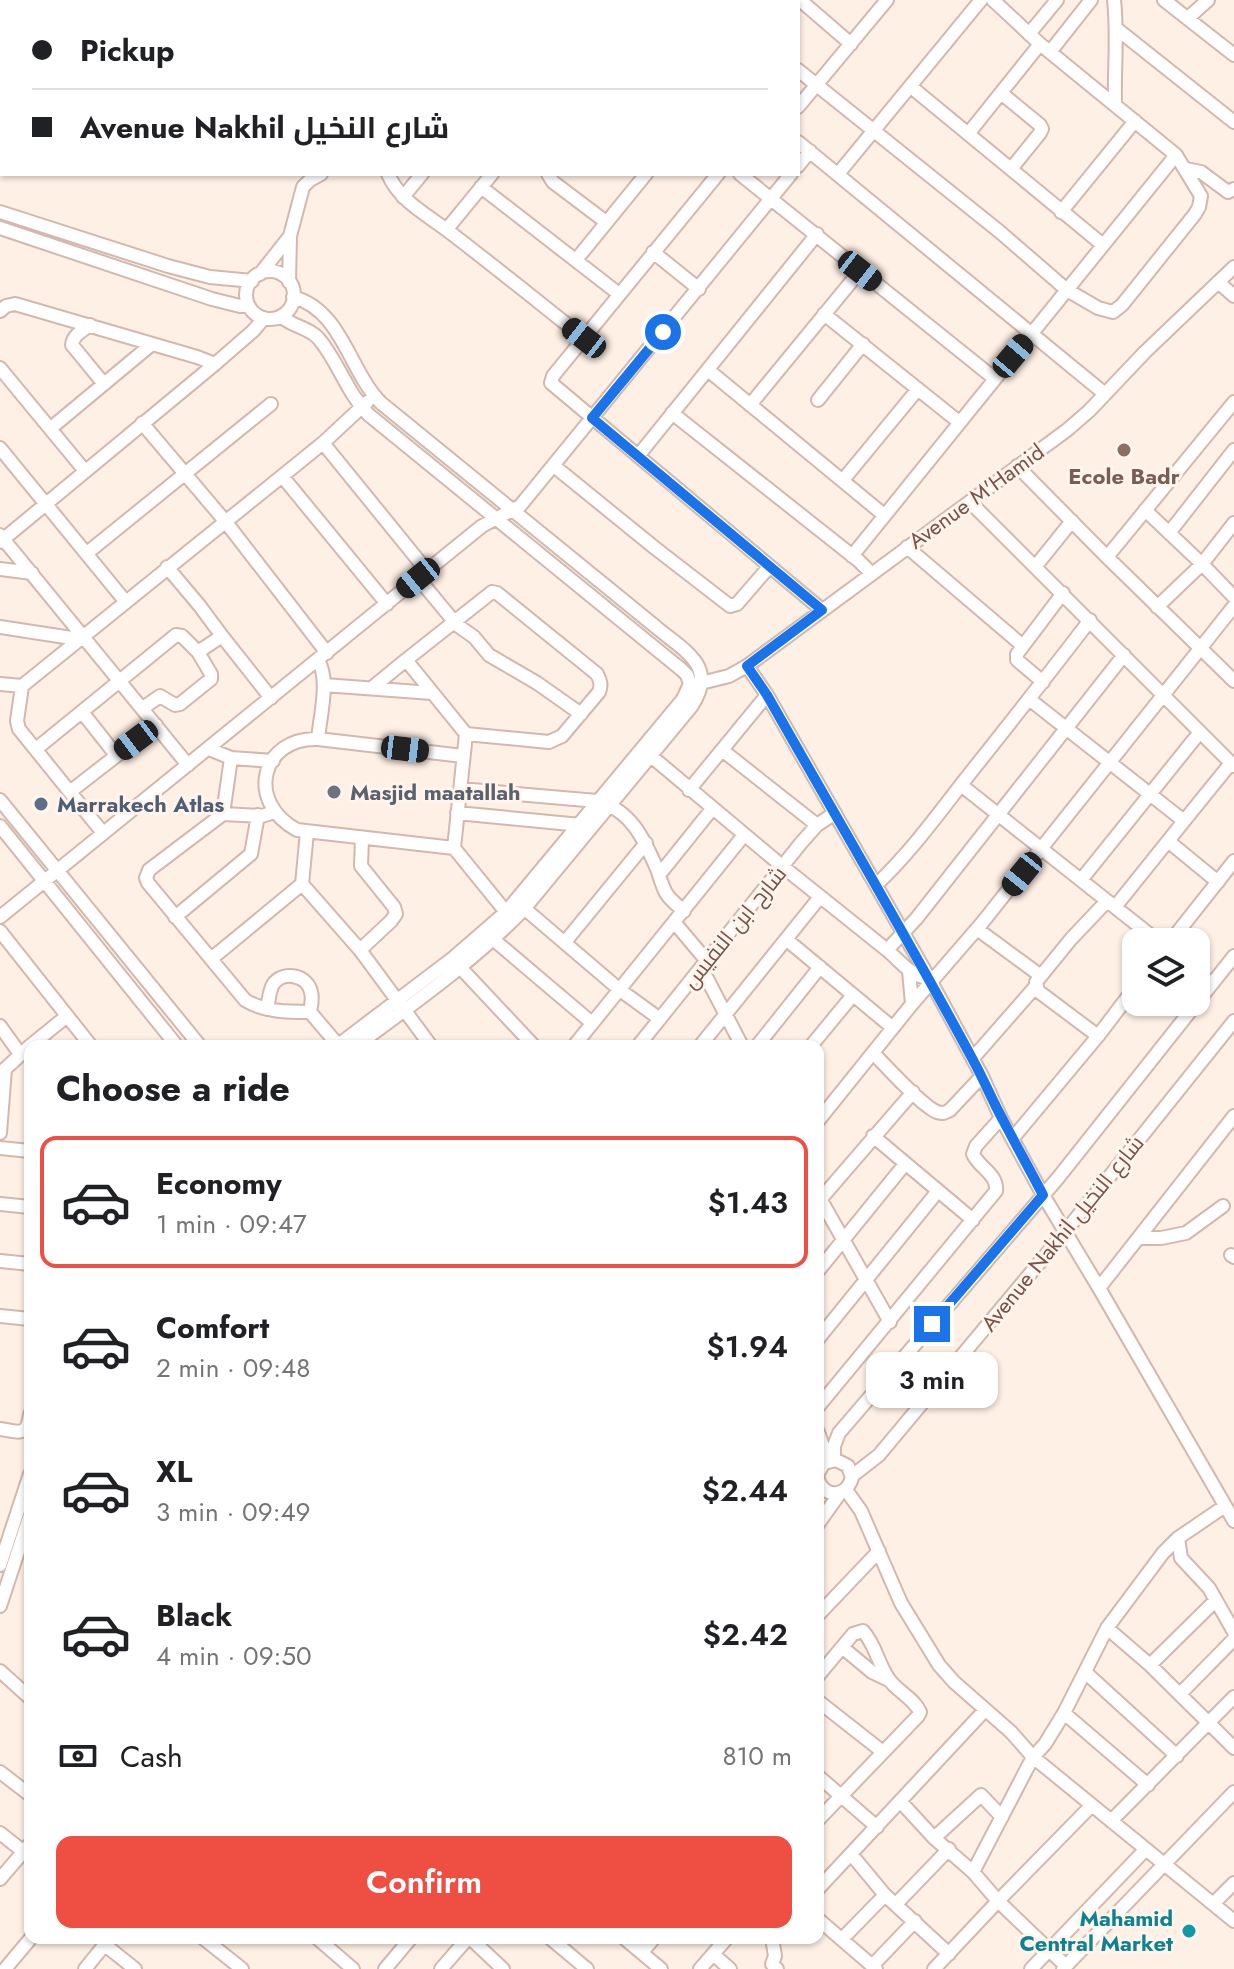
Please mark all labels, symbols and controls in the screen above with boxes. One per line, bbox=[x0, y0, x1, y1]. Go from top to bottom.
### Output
text: Pickup bbox=[80, 29, 175, 72]
text: Avenue Nakhil شارع النخيل bbox=[80, 106, 449, 149]
car bbox=[834, 247, 886, 295]
car bbox=[558, 314, 610, 362]
route start bbox=[645, 314, 681, 350]
car bbox=[988, 330, 1038, 382]
street label: Avenue M'Hamid bbox=[901, 436, 1051, 556]
marker: Ecole Badr bbox=[1115, 441, 1133, 459]
place label: Ecole Badr bbox=[1068, 460, 1180, 492]
car bbox=[392, 554, 444, 602]
car bbox=[110, 716, 162, 764]
car bbox=[380, 734, 430, 764]
place label: Masjid maatallah bbox=[350, 776, 521, 808]
marker: Masjid maatallah bbox=[325, 783, 343, 801]
place label: Marrakech Atlas bbox=[57, 788, 224, 820]
marker: Marrakech Atlas bbox=[32, 795, 50, 813]
car bbox=[998, 848, 1046, 900]
street label: شارح ابن النفيس bbox=[674, 859, 794, 995]
map controls bbox=[1122, 928, 1210, 1016]
button: layers bbox=[1122, 928, 1210, 1016]
text: Choose a ride bbox=[56, 1062, 290, 1114]
street label: Avenue Nakhil شارع النخيل bbox=[973, 1128, 1151, 1338]
text: Economy bbox=[156, 1162, 282, 1205]
icon: car bbox=[60, 1166, 132, 1238]
text: $1.43 bbox=[708, 1181, 788, 1224]
text: 1 min · 09:47 bbox=[156, 1205, 307, 1243]
text: Comfort bbox=[156, 1306, 269, 1349]
route end bbox=[914, 1306, 950, 1342]
icon: car bbox=[60, 1310, 132, 1382]
text: $1.94 bbox=[706, 1325, 788, 1368]
text: 2 min · 09:48 bbox=[156, 1349, 310, 1387]
callout: 3 min bbox=[866, 1352, 998, 1408]
text: 3 min bbox=[899, 1361, 965, 1399]
text: XL bbox=[156, 1450, 192, 1493]
icon: car bbox=[60, 1454, 132, 1526]
text: $2.44 bbox=[702, 1469, 788, 1512]
text: 3 min · 09:49 bbox=[156, 1493, 311, 1531]
text: Black bbox=[156, 1594, 232, 1637]
icon: car bbox=[60, 1598, 132, 1670]
text: $2.42 bbox=[703, 1613, 788, 1656]
text: 4 min · 09:50 bbox=[156, 1637, 312, 1675]
icon: cash bbox=[56, 1734, 100, 1778]
text: Cash bbox=[120, 1735, 183, 1778]
text: 810 m bbox=[722, 1737, 792, 1775]
button: Confirm bbox=[56, 1836, 792, 1928]
place label: Mahamid Central Market bbox=[1019, 1902, 1173, 1959]
marker: Mahamid Central Market bbox=[1180, 1922, 1198, 1940]

